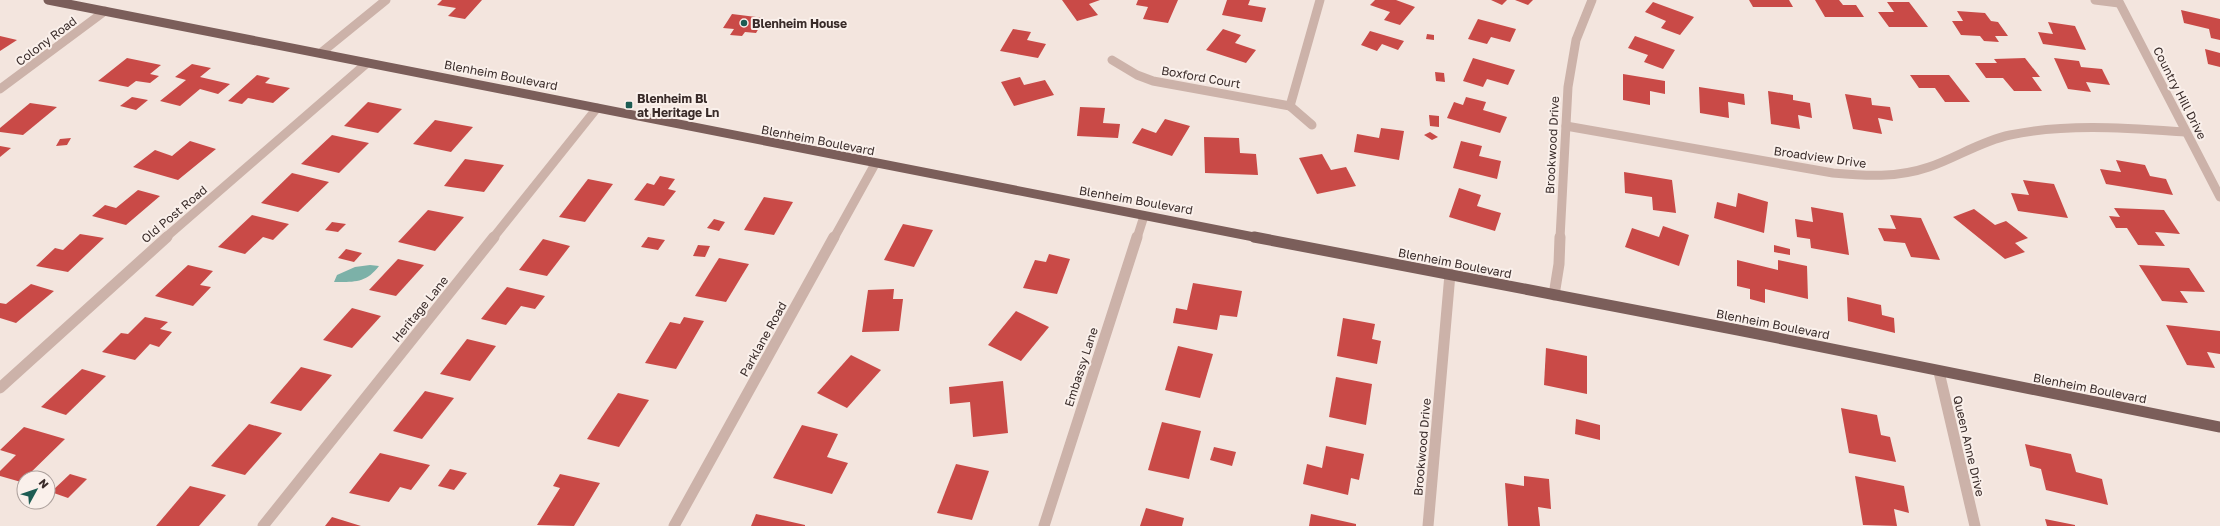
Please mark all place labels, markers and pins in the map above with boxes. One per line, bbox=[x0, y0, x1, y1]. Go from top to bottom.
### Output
place label: Blenheim House bbox=[752, 16, 847, 31]
marker: Blenheim House bbox=[739, 18, 749, 28]
place label: Blenheim Bl at Heritage Ln bbox=[637, 91, 719, 120]
marker: Blenheim Bl at Heritage Ln bbox=[624, 100, 634, 110]

